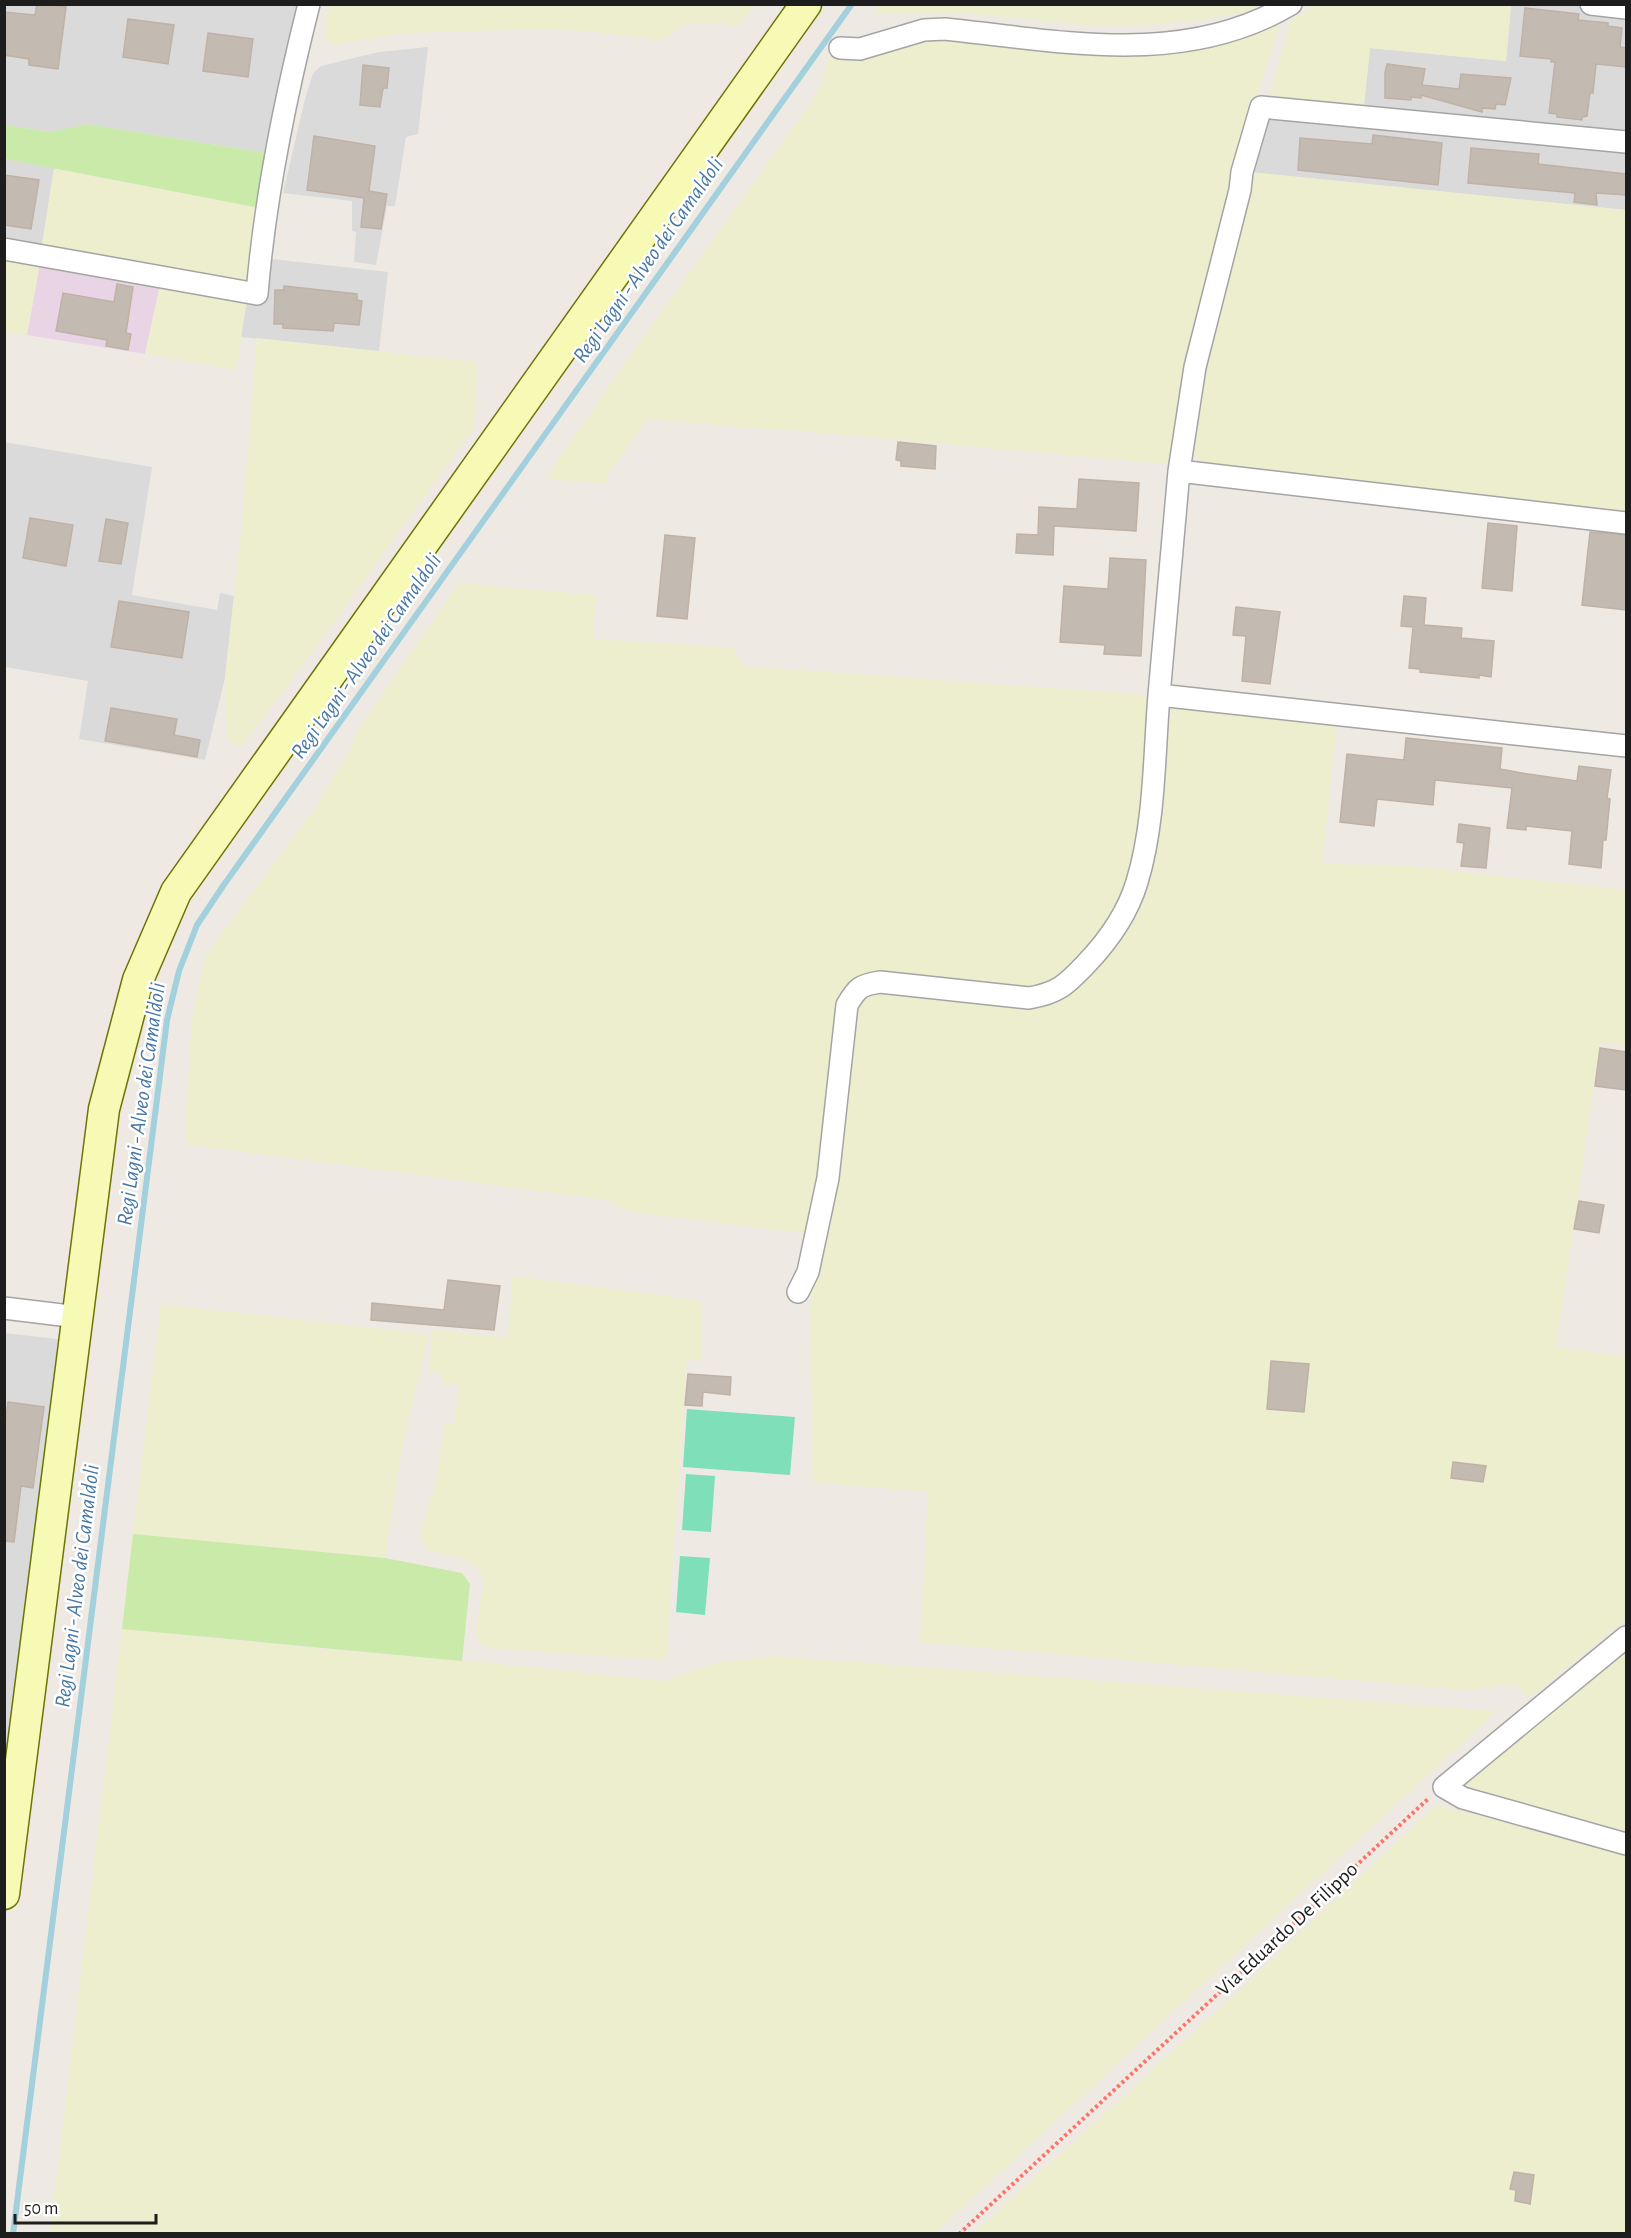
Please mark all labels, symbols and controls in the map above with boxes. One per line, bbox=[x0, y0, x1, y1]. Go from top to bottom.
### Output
water label: Regi Lagni - Alveo dei Camaldoli bbox=[569, 153, 727, 367]
water label: Regi Lagni - Alveo dei Camaldoli bbox=[287, 549, 445, 763]
water label: Regi Lagni - Alveo dei Camaldoli bbox=[113, 981, 169, 1227]
water label: Regi Lagni - Alveo dei Camaldoli bbox=[51, 1463, 103, 1709]
street label: Via Eduardo De Filippo bbox=[1212, 1858, 1362, 2000]
scale bar bbox=[15, 2187, 156, 2225]
text: 50 m bbox=[24, 2200, 58, 2218]

